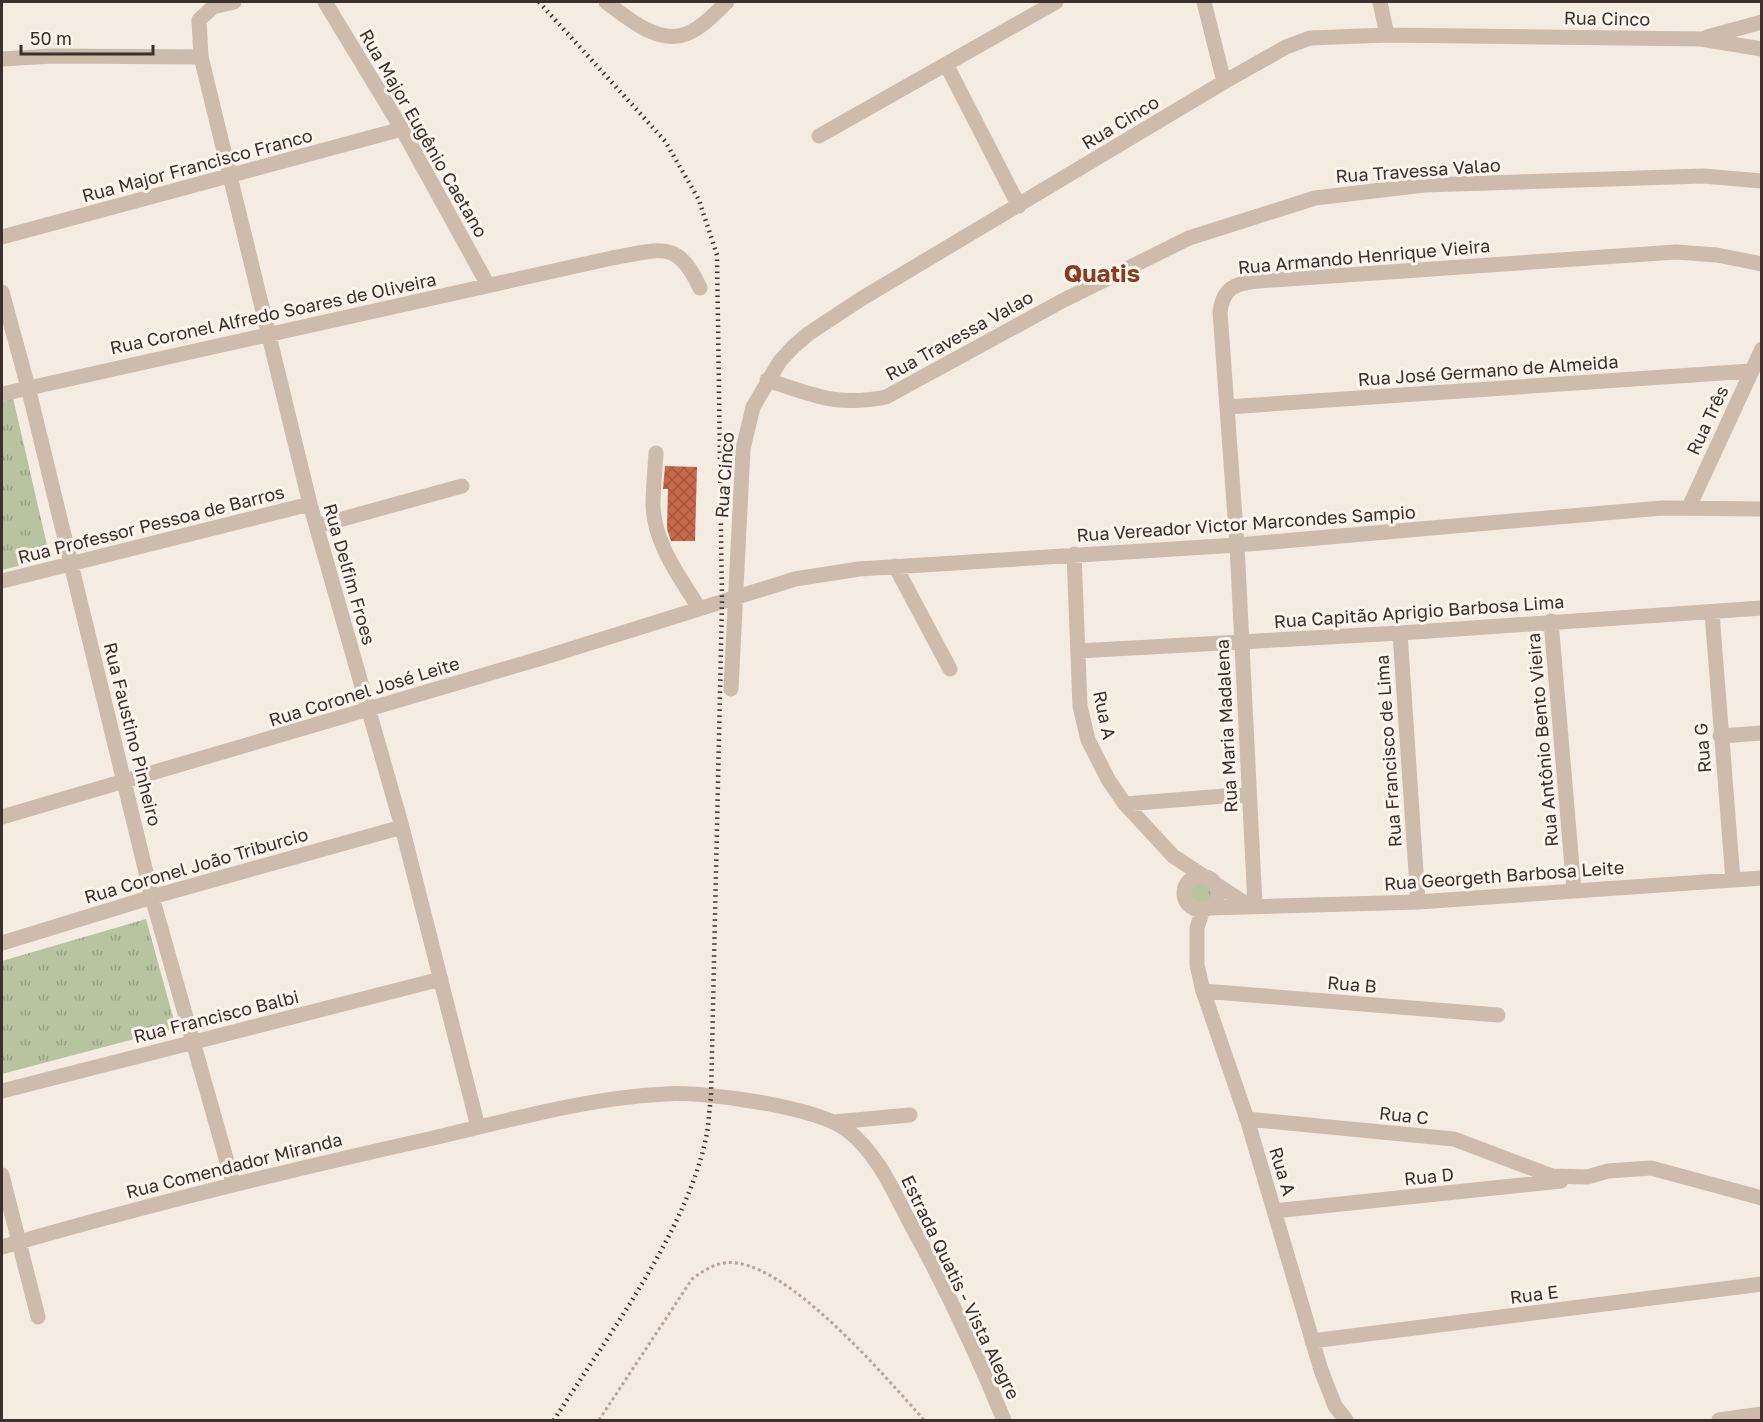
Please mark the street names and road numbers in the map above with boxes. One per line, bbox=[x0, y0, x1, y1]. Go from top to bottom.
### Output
street label: Rua Cinco bbox=[1564, 6, 1650, 30]
street label: Rua Major Eugênio Caetano bbox=[355, 25, 493, 241]
street label: Rua Cinco bbox=[1077, 90, 1163, 154]
street label: Rua Major Francisco Franco bbox=[79, 124, 315, 206]
street label: Rua Travessa Valao bbox=[1335, 153, 1501, 187]
street label: Rua Armando Henrique Vieira bbox=[1237, 234, 1491, 278]
street label: Rua Coronel Alfredo Soares de Oliveira bbox=[108, 268, 438, 358]
street label: Rua Travessa Valao bbox=[881, 285, 1037, 385]
street label: Rua José Germano de Almeida bbox=[1357, 350, 1619, 390]
street label: Rua Três bbox=[1681, 382, 1733, 458]
street label: Rua Cinco bbox=[710, 431, 738, 519]
street label: Rua Professor Pessoa de Barros bbox=[15, 480, 287, 568]
street label: Rua Vereador Victor Marcondes Sampio bbox=[1076, 500, 1416, 546]
street label: Rua Delfim Froes bbox=[319, 501, 381, 647]
street label: Rua Capitão Aprigio Barbosa Lima bbox=[1273, 590, 1565, 632]
street label: Rua Antônio Bento Vieira bbox=[1522, 632, 1562, 848]
street label: Rua Maria Madalena bbox=[1210, 639, 1242, 813]
street label: Rua Faustino Pinheiro bbox=[100, 640, 166, 828]
street label: Rua Coronel José Leite bbox=[266, 652, 462, 730]
street label: Rua Francisco de Lima bbox=[1370, 654, 1406, 848]
street label: Rua A bbox=[1089, 689, 1121, 741]
street label: Rua G bbox=[1689, 722, 1715, 774]
street label: Rua Coronel João Triburcio bbox=[82, 822, 310, 908]
street label: Rua Georgeth Barbosa Leite bbox=[1383, 856, 1625, 894]
street label: Rua B bbox=[1326, 971, 1378, 997]
street label: Rua Francisco Balbi bbox=[131, 985, 301, 1047]
street label: Rua C bbox=[1378, 1101, 1430, 1129]
street label: Rua Comendador Miranda bbox=[124, 1127, 344, 1203]
street label: Rua A bbox=[1265, 1144, 1301, 1198]
street label: Rua D bbox=[1403, 1162, 1455, 1190]
street label: Estrada Quatis - Vista Alegre bbox=[897, 1171, 1025, 1403]
street label: Rua E bbox=[1509, 1280, 1559, 1308]

